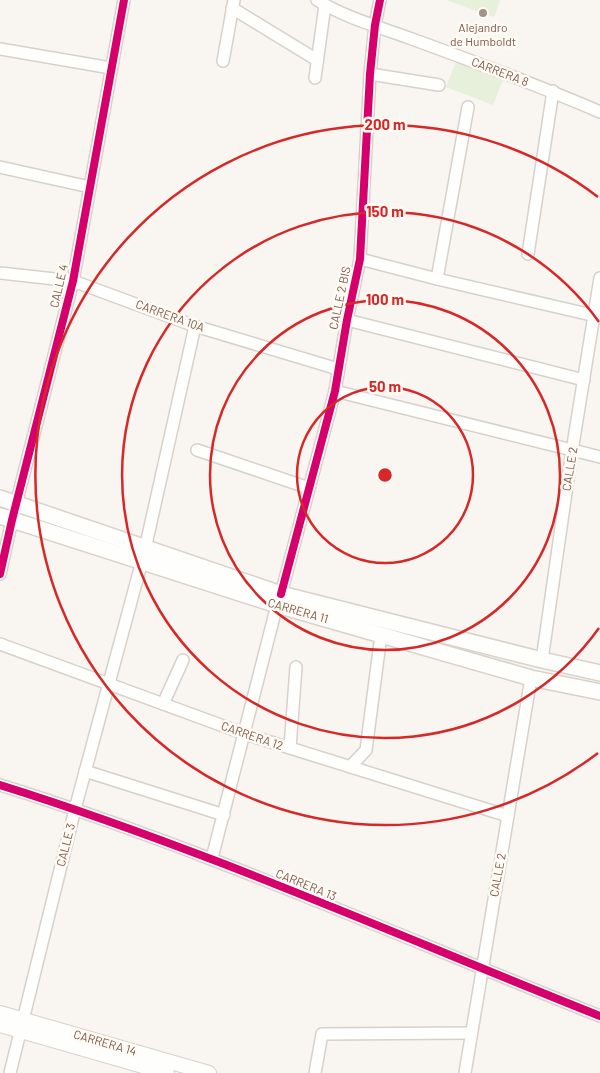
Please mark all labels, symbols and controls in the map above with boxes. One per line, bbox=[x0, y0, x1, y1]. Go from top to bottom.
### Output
marker: Alejandro de Humboldt bbox=[477, 7, 489, 19]
place label: Alejandro de Humboldt bbox=[450, 20, 516, 48]
street label: CARRERA 8 bbox=[470, 54, 531, 88]
text: 200 m bbox=[364, 115, 406, 133]
text: 150 m bbox=[366, 202, 404, 220]
street label: CALLE 4 bbox=[46, 263, 70, 309]
street label: CALLE 2 BIS bbox=[325, 265, 353, 331]
text: 100 m bbox=[366, 290, 404, 308]
street label: CARRERA 10A bbox=[134, 296, 207, 334]
text: 50 m bbox=[369, 377, 401, 395]
street label: CALLE 2 bbox=[559, 446, 579, 492]
centre of rings bbox=[376, 466, 394, 484]
street label: CARRERA 11 bbox=[266, 595, 330, 625]
street label: CARRERA 12 bbox=[220, 718, 285, 752]
street label: CALLE 3 bbox=[53, 822, 77, 868]
street label: CALLE 2 bbox=[486, 852, 508, 898]
street label: CARRERA 13 bbox=[274, 866, 339, 903]
street label: CARRERA 14 bbox=[72, 1026, 138, 1058]

